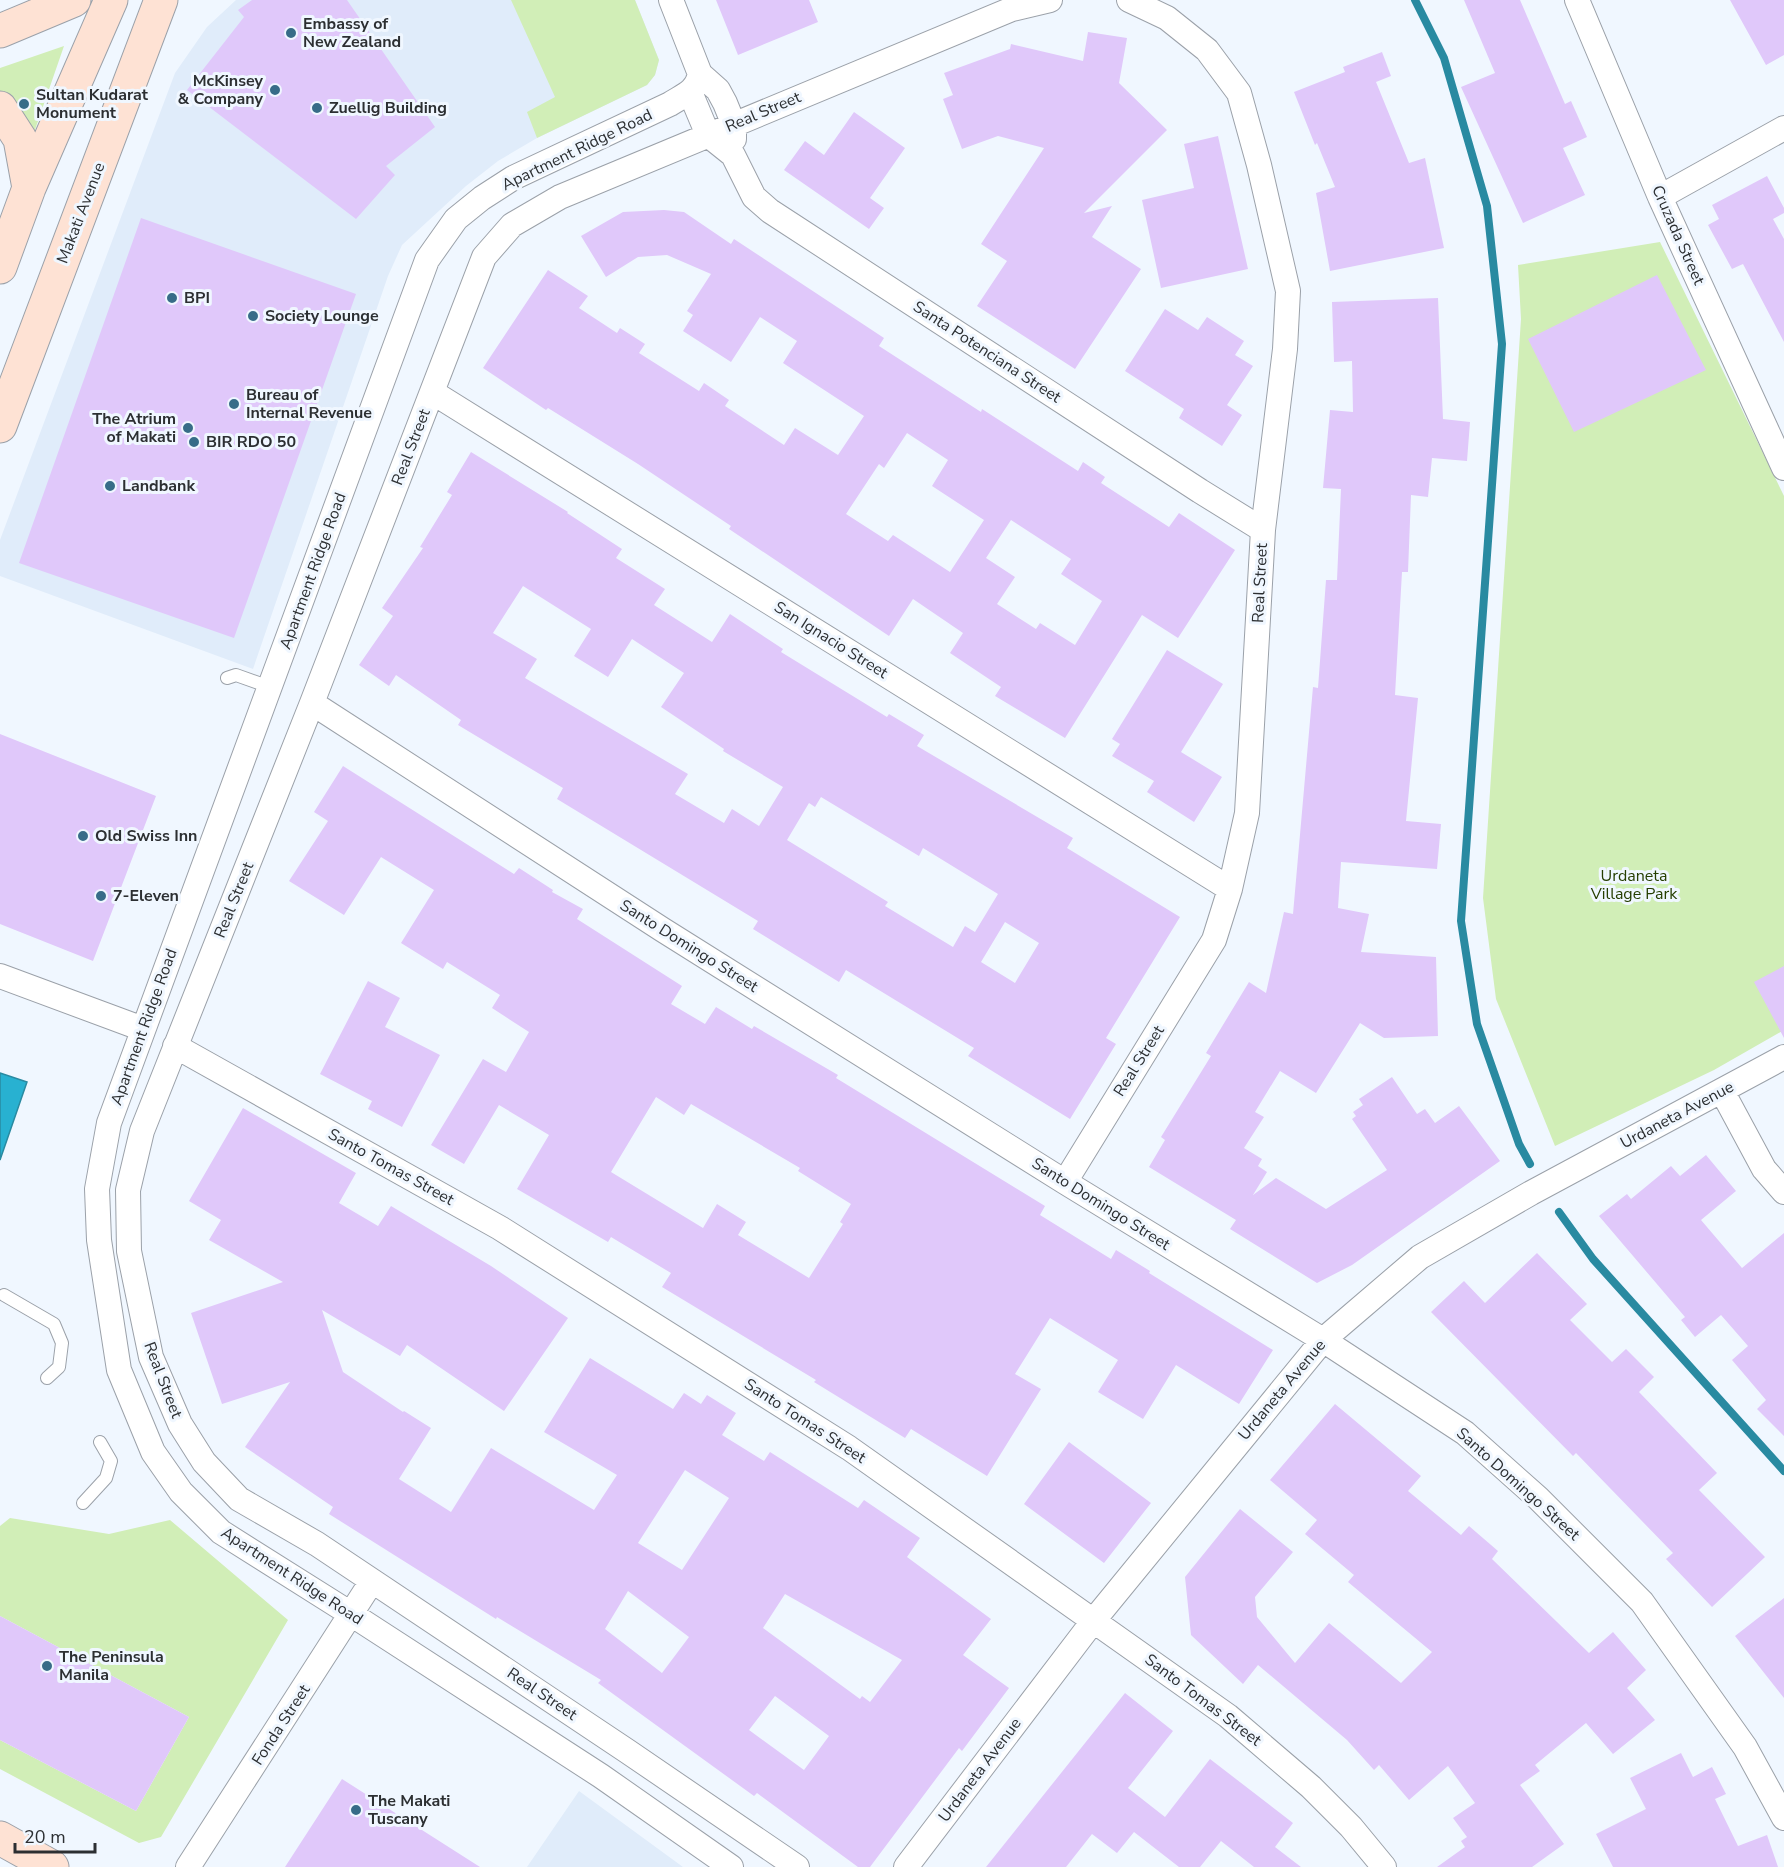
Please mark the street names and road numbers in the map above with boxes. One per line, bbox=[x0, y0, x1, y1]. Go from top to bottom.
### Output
street label: Real Street bbox=[722, 86, 804, 138]
street label: Apartment Ridge Road bbox=[498, 104, 656, 196]
street label: Makati Avenue bbox=[52, 159, 110, 267]
street label: Cruzada Street bbox=[1646, 182, 1710, 289]
street label: Santa Potenciana Street bbox=[909, 296, 1066, 408]
street label: Real Street bbox=[386, 405, 436, 488]
street label: Apartment Ridge Road bbox=[274, 490, 352, 652]
street label: Real Street bbox=[1247, 542, 1273, 624]
street label: San Ignacio Street bbox=[770, 596, 892, 684]
street label: Real Street bbox=[209, 858, 259, 941]
street label: Santo Domingo Street bbox=[616, 894, 763, 998]
street label: Apartment Ridge Road bbox=[105, 946, 183, 1108]
street label: Real Street bbox=[1108, 1021, 1170, 1101]
street label: Urdaneta Avenue bbox=[1617, 1076, 1737, 1154]
street label: Santo Tomas Street bbox=[324, 1123, 458, 1211]
street label: Santo Domingo Street bbox=[1028, 1152, 1175, 1256]
street label: Urdaneta Avenue bbox=[1233, 1335, 1331, 1445]
street label: Real Street bbox=[138, 1339, 188, 1422]
street label: Santo Tomas Street bbox=[740, 1373, 870, 1469]
street label: Santo Domingo Street bbox=[1451, 1423, 1585, 1546]
street label: Apartment Ridge Road bbox=[217, 1522, 367, 1630]
street label: Santo Tomas Street bbox=[1140, 1649, 1266, 1751]
street label: Real Street bbox=[503, 1663, 582, 1726]
street label: Fonda Street bbox=[247, 1680, 315, 1770]
street label: Urdaneta Avenue bbox=[934, 1713, 1026, 1827]

